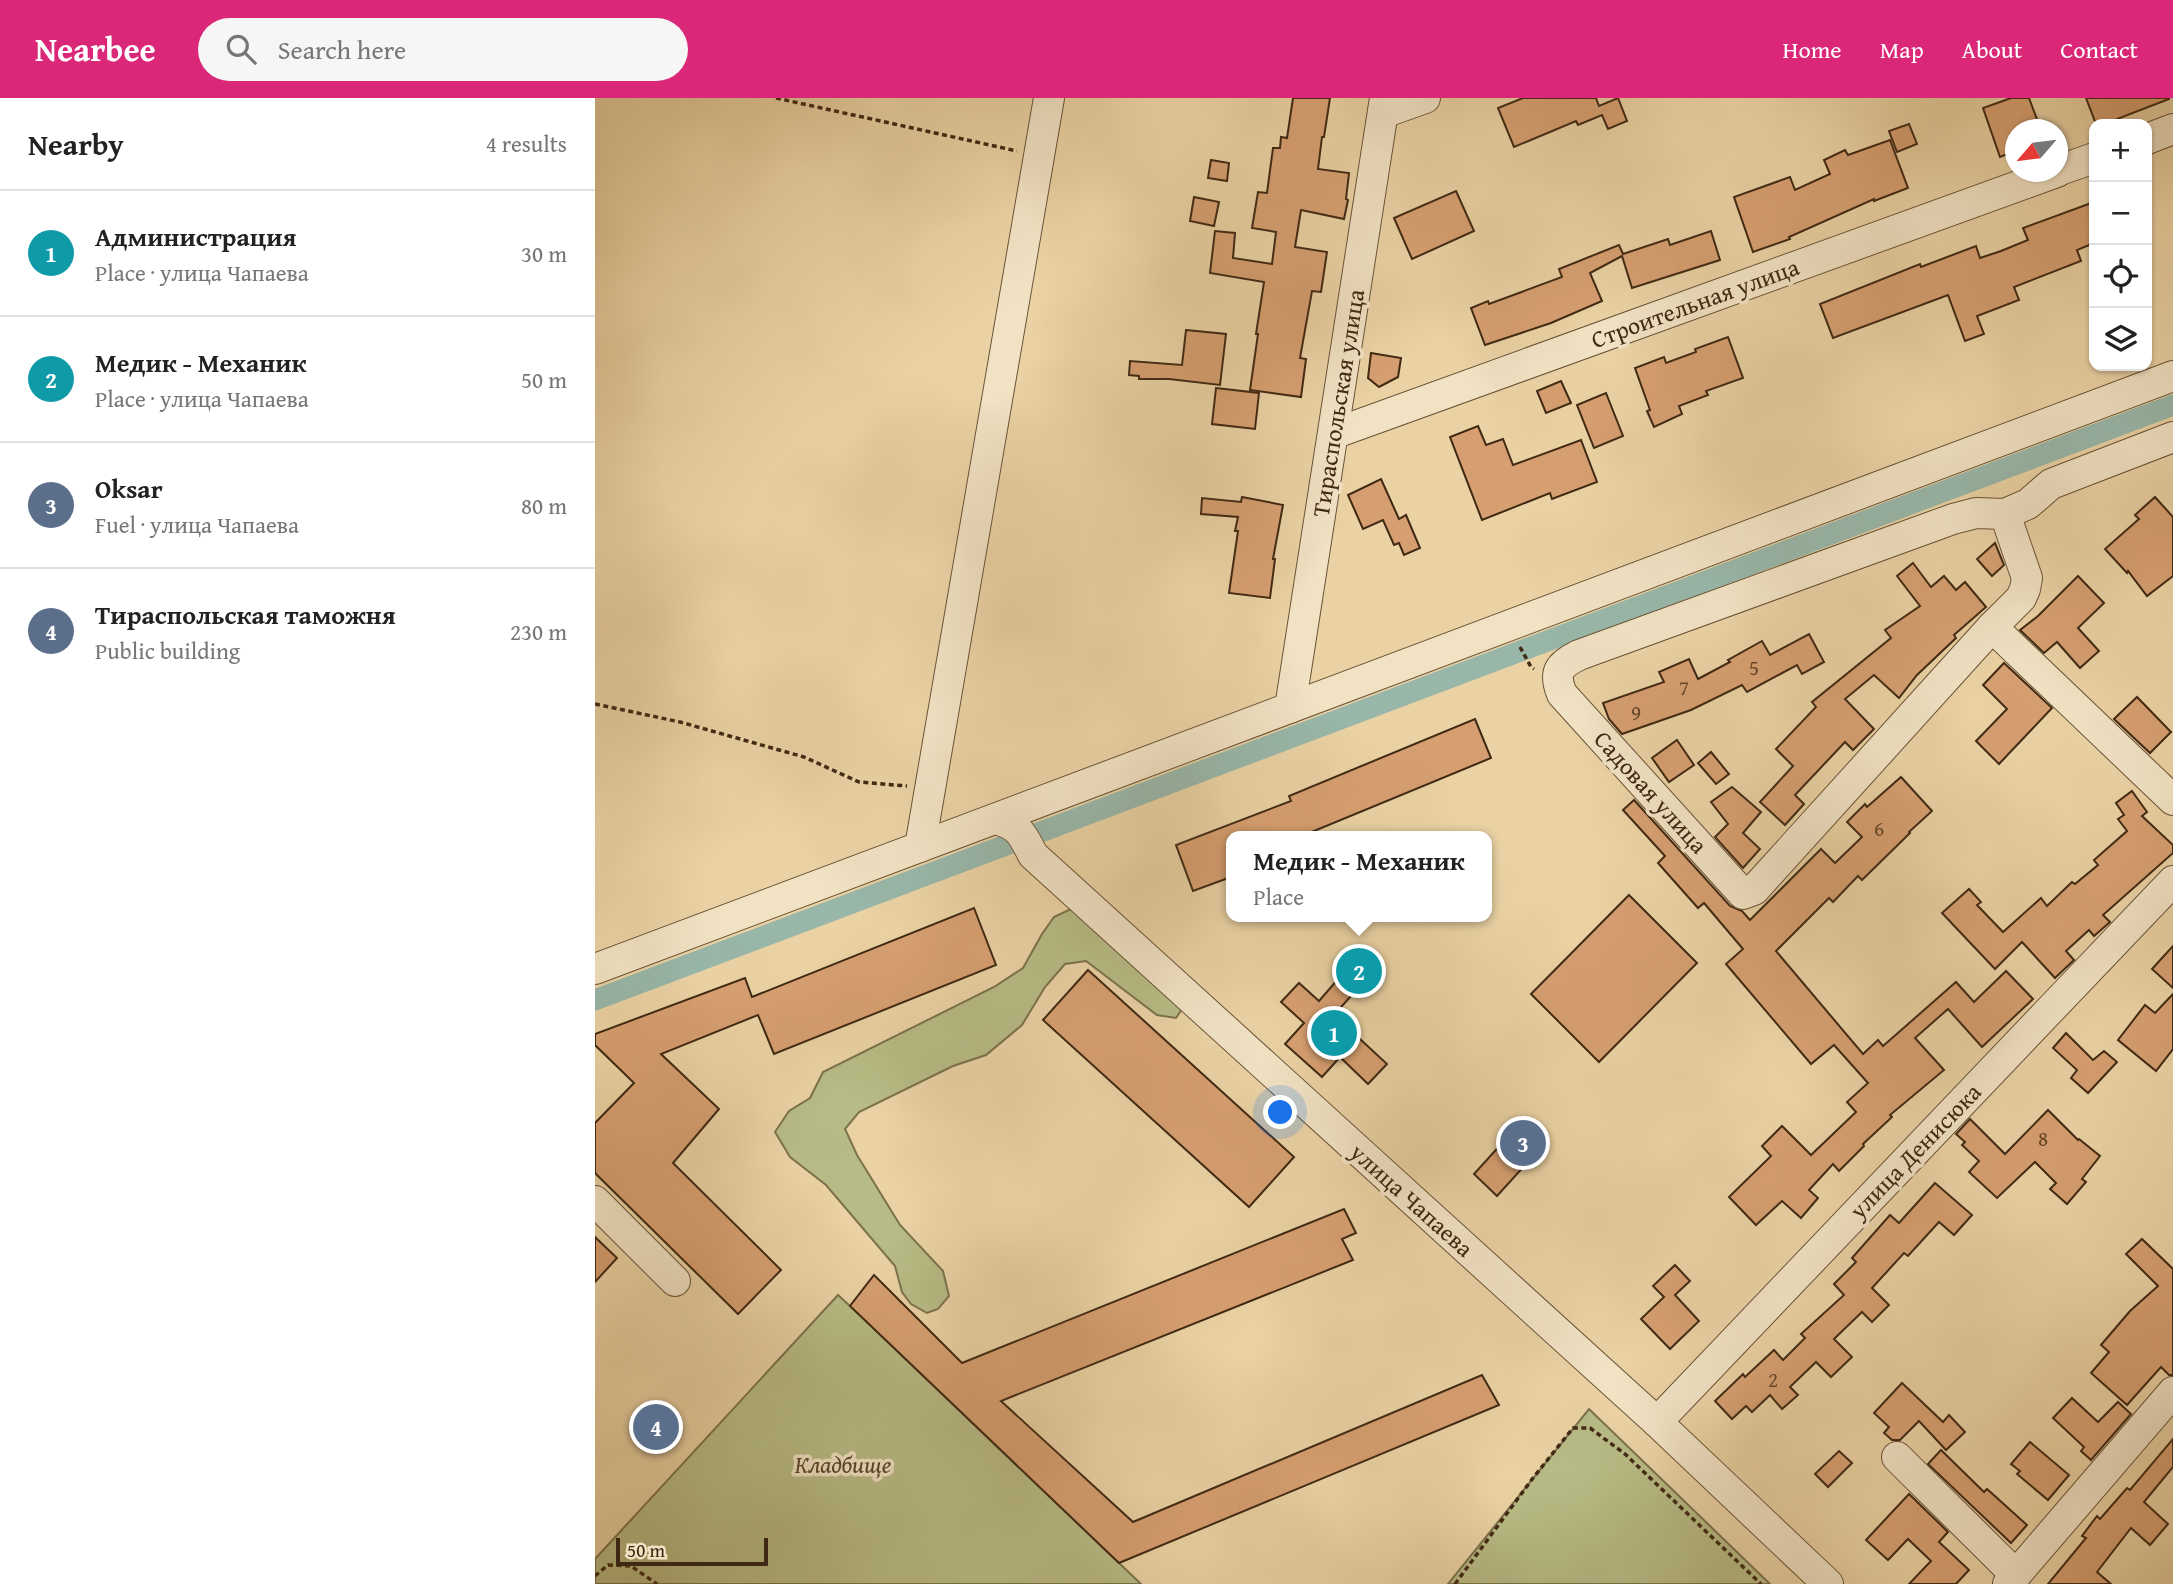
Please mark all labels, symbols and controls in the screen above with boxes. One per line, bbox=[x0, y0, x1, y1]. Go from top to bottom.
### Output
search box bbox=[198, 18, 688, 81]
text: Nearbee bbox=[35, 25, 156, 73]
icon: search bbox=[222, 30, 260, 68]
text: Search here bbox=[278, 30, 406, 69]
text: Home bbox=[1783, 32, 1842, 67]
text: Map bbox=[1880, 32, 1924, 67]
text: About bbox=[1962, 32, 2022, 67]
text: Contact bbox=[2060, 32, 2138, 67]
north arrow bbox=[2005, 119, 2068, 182]
map controls bbox=[2089, 119, 2152, 371]
button: + bbox=[2089, 119, 2152, 182]
text: Nearby bbox=[28, 122, 124, 166]
text: 4 results bbox=[486, 127, 567, 160]
button: − bbox=[2089, 182, 2152, 245]
text: Администрация bbox=[95, 217, 296, 256]
text: 1 bbox=[45, 237, 57, 270]
text: 30 m bbox=[521, 237, 567, 270]
button: locate bbox=[2089, 245, 2152, 308]
street label: Строительная улица bbox=[1586, 249, 1804, 357]
text: Place · улица Чапаева bbox=[95, 256, 309, 289]
street label: Тираспольская улица bbox=[1303, 286, 1373, 519]
button: layers bbox=[2089, 308, 2152, 371]
text: Медик - Механик bbox=[95, 343, 307, 382]
text: 2 bbox=[45, 363, 57, 396]
text: 50 m bbox=[521, 363, 567, 396]
text: Place · улица Чапаева bbox=[95, 382, 309, 415]
text: Oksar bbox=[95, 469, 163, 508]
text: 3 bbox=[45, 489, 57, 522]
text: 80 m bbox=[521, 489, 567, 522]
text: Fuel · улица Чапаева bbox=[95, 508, 299, 541]
text: Тираспольская таможня bbox=[95, 595, 396, 634]
text: 4 bbox=[45, 615, 57, 648]
text: 230 m bbox=[510, 615, 567, 648]
text: Public building bbox=[95, 634, 240, 667]
house number: 5 bbox=[1749, 652, 1759, 683]
house number: 7 bbox=[1679, 672, 1689, 703]
house number: 9 bbox=[1631, 697, 1641, 728]
street label: Садовая улица bbox=[1586, 723, 1716, 862]
house number: 6 bbox=[1874, 813, 1884, 844]
popup bbox=[1226, 831, 1492, 922]
text: Медик - Механик bbox=[1253, 841, 1465, 880]
text: Place bbox=[1253, 880, 1304, 913]
pin: 2 bbox=[1336, 945, 1382, 997]
pin: 1 bbox=[1311, 1007, 1357, 1059]
street label: улица Денисюка bbox=[1840, 1075, 1989, 1227]
your location bbox=[1263, 1095, 1297, 1129]
pin: 3 bbox=[1500, 1117, 1546, 1169]
house number: 8 bbox=[2038, 1123, 2048, 1154]
street label: улица Чапаева bbox=[1342, 1134, 1482, 1265]
house number: 2 bbox=[1768, 1364, 1778, 1395]
pin: 4 bbox=[633, 1401, 679, 1453]
park label: Кладбище bbox=[795, 1447, 892, 1482]
scale bar bbox=[616, 1535, 768, 1567]
text: 50 m bbox=[627, 1536, 665, 1564]

